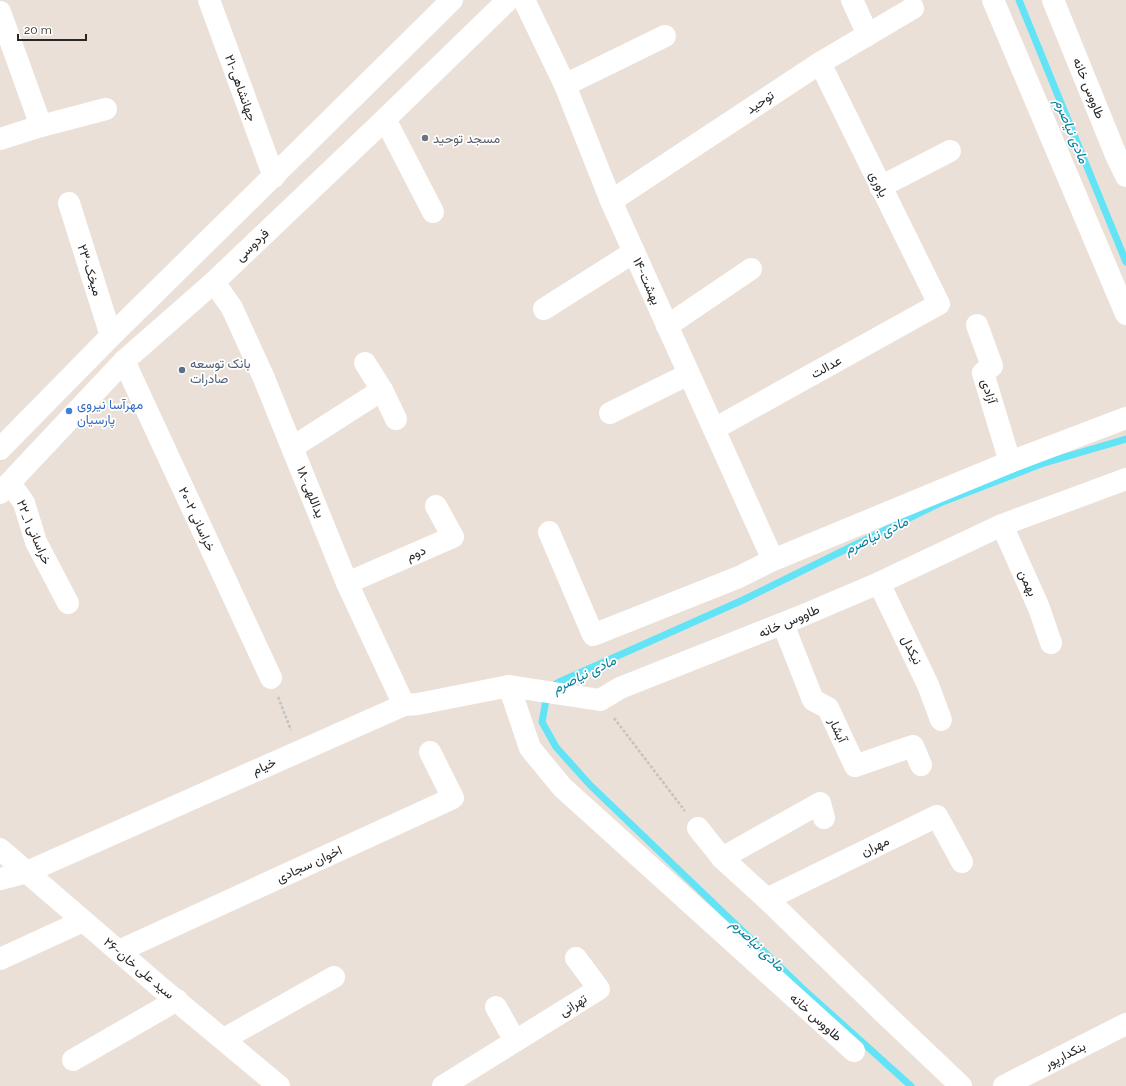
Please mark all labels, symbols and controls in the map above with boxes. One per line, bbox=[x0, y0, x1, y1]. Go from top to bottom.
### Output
scale bar bbox=[18, 16, 86, 42]
text: 20 m bbox=[24, 23, 52, 37]
street label: ۲۱-جهانشاهی bbox=[221, 52, 260, 124]
street label: طاووس خانه bbox=[1069, 55, 1108, 121]
street label: توحید bbox=[743, 87, 777, 117]
water label: مادی نیاصرم bbox=[1050, 95, 1092, 167]
place label: مسجد توحید bbox=[433, 131, 500, 147]
marker: مسجد توحید bbox=[420, 133, 430, 143]
street label: یاوری bbox=[865, 169, 892, 200]
street label: فردوسی bbox=[232, 225, 273, 265]
street label: ۲۳-میخک bbox=[75, 242, 105, 298]
street label: ۱۴-بهشت bbox=[629, 255, 664, 307]
street label: عدالت bbox=[808, 352, 844, 381]
place label: بانک توسعه صادرات bbox=[190, 356, 251, 387]
marker: بانک توسعه صادرات bbox=[177, 365, 187, 375]
street label: آزادی bbox=[977, 377, 1000, 406]
place label: مهرآسا نیروی پارسیان bbox=[77, 397, 143, 429]
marker: مهرآسا نیروی پارسیان bbox=[64, 406, 74, 416]
street label: ۱۸-یداللهی bbox=[293, 464, 328, 520]
street label: ۲۰-خراسانی ۲ bbox=[175, 484, 219, 554]
street label: ۲۲_خراسانی ۱ bbox=[13, 497, 54, 567]
water label: مادی نیاصرم bbox=[841, 513, 912, 559]
street label: دوم bbox=[404, 542, 428, 565]
street label: بهمن bbox=[1015, 568, 1040, 599]
street label: طاووس خانه bbox=[756, 601, 822, 641]
street label: نیکدل bbox=[898, 633, 926, 668]
water label: مادی نیاصرم bbox=[549, 652, 620, 698]
street label: آبشار bbox=[824, 714, 851, 746]
street label: خیام bbox=[250, 754, 279, 779]
street label: مهران bbox=[859, 833, 892, 860]
street label: اخوان سجادی bbox=[274, 842, 345, 887]
water label: مادی نیاصرم bbox=[726, 915, 788, 976]
street label: ۲۶-سید علی خان bbox=[100, 934, 177, 1003]
street label: طاووس خانه bbox=[786, 990, 845, 1045]
street label: تهرانی bbox=[556, 991, 590, 1020]
street label: بنکدارپور bbox=[1041, 1038, 1089, 1074]

